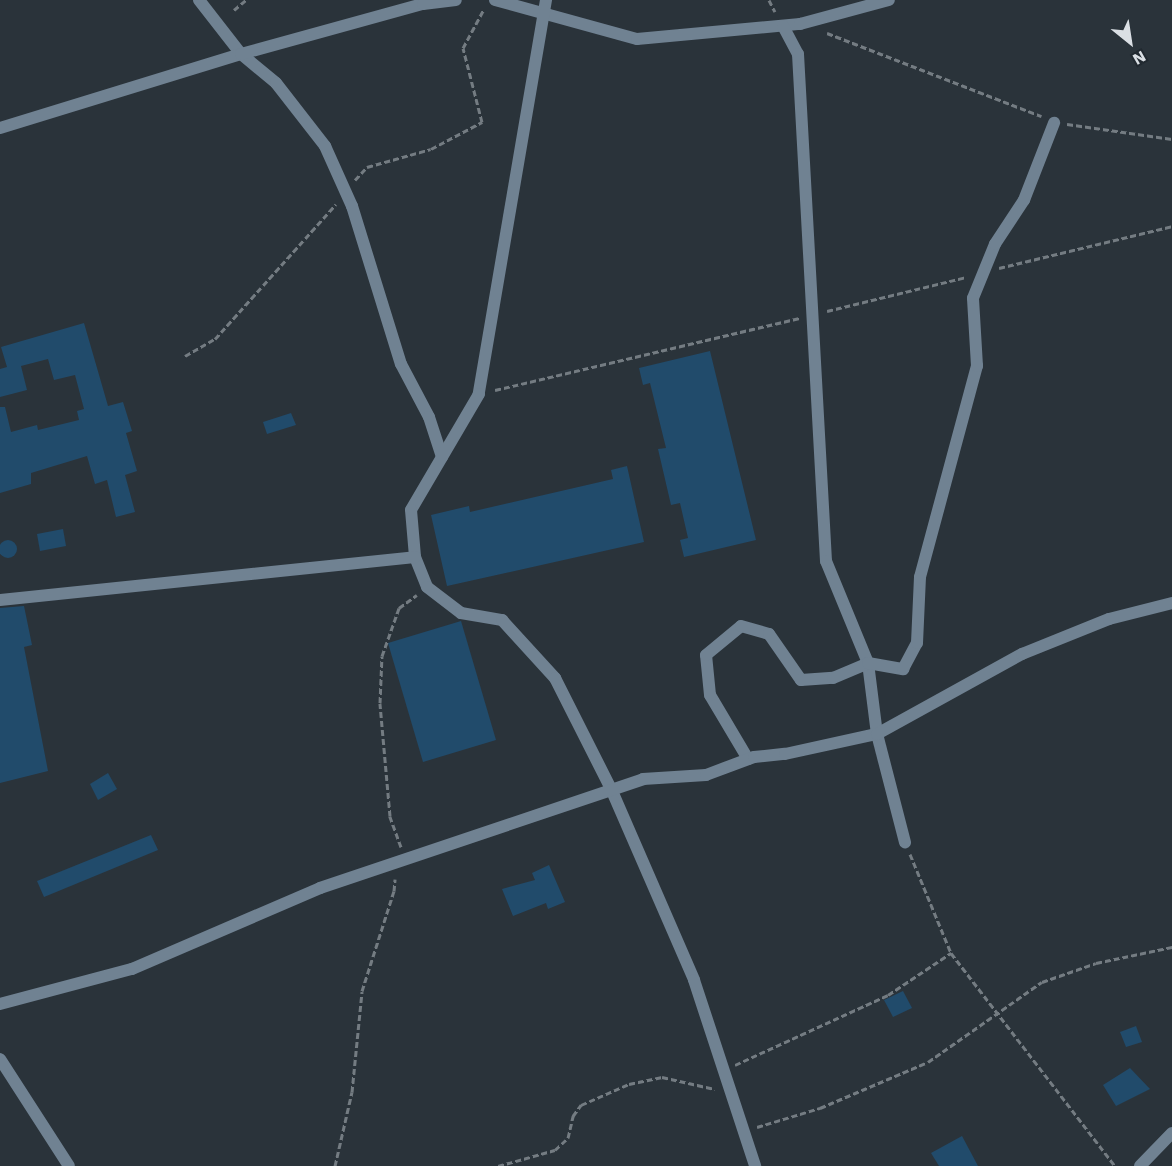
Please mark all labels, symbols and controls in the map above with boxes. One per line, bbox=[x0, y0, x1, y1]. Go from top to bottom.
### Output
north arrow bbox=[1100, 12, 1160, 72]
text: N bbox=[1129, 47, 1149, 69]

